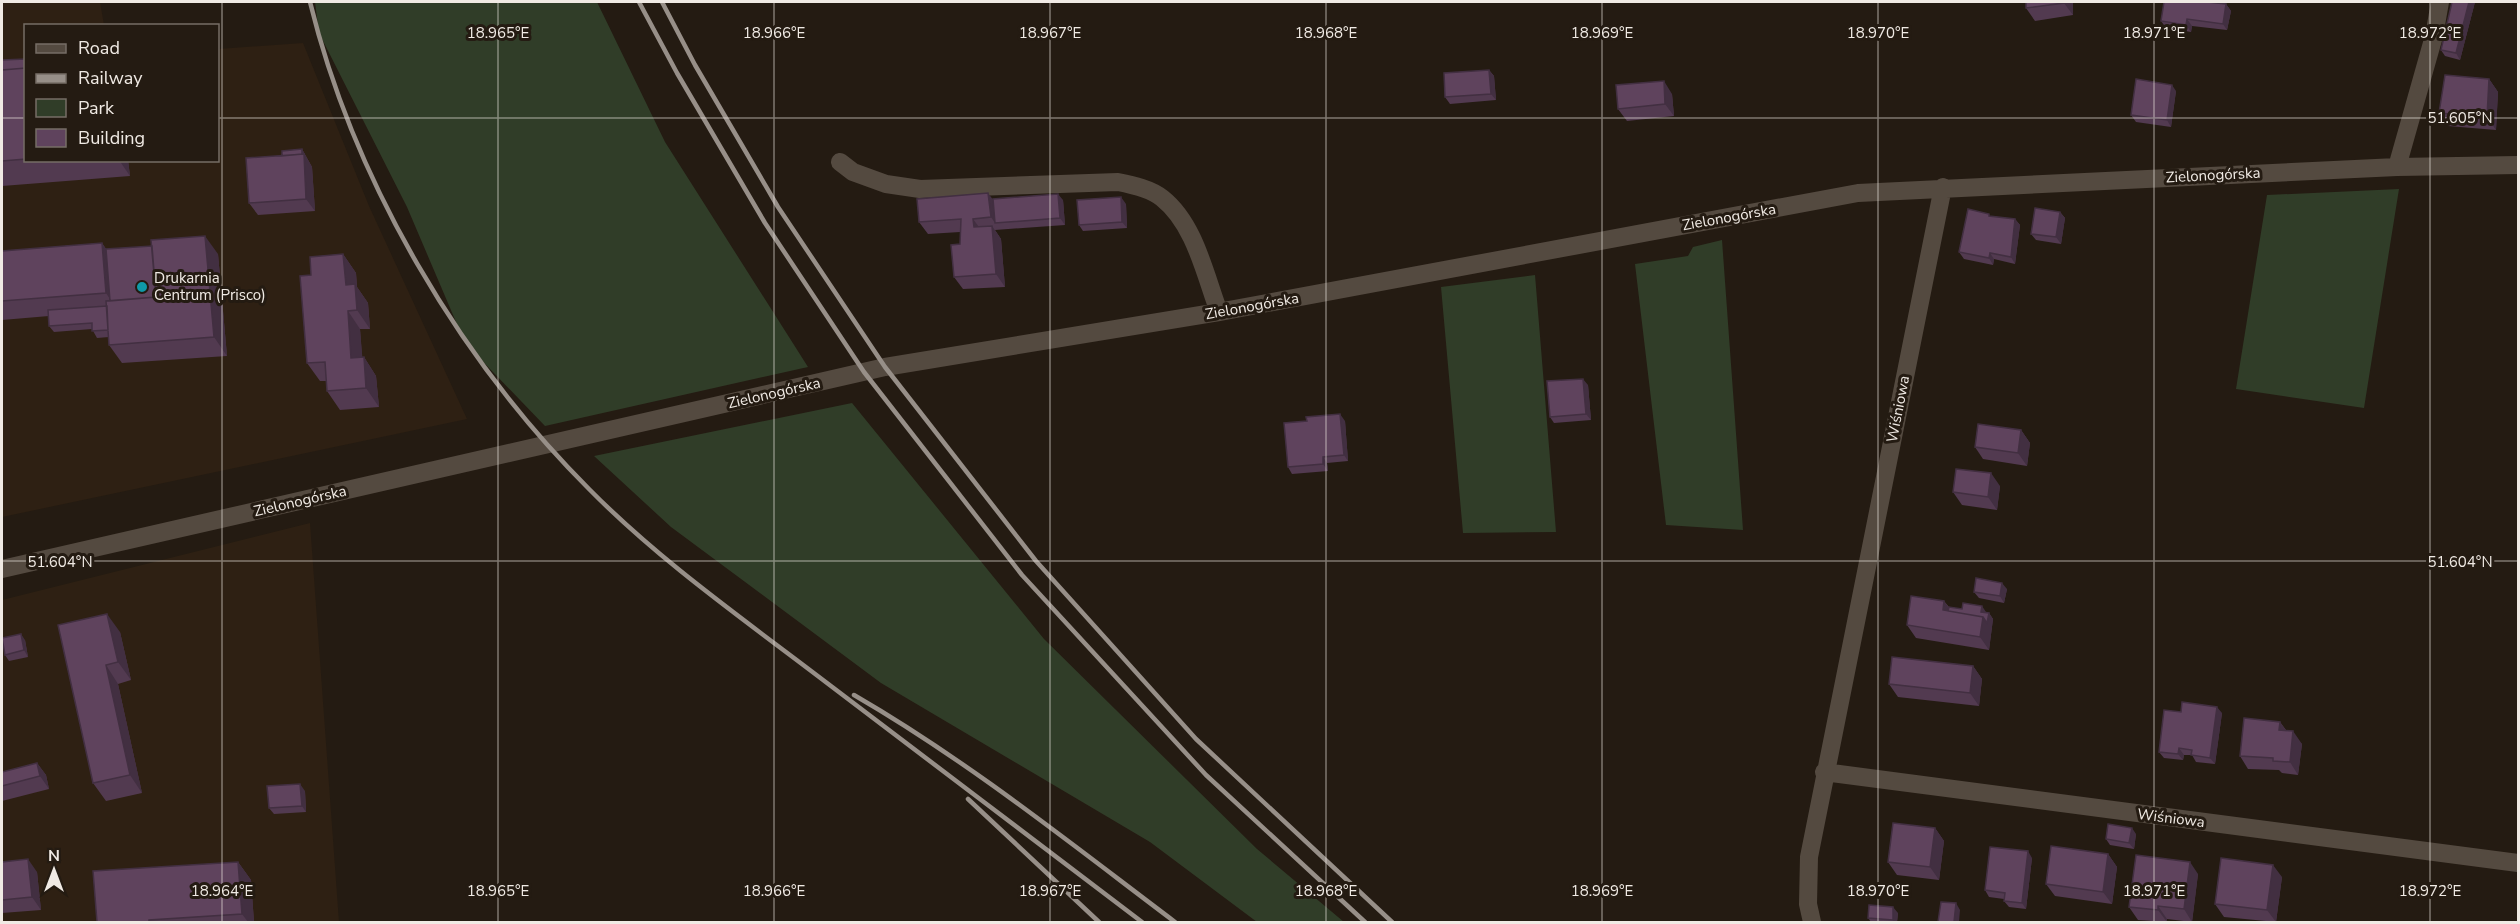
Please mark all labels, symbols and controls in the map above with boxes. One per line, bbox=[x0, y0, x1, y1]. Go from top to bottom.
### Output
text: 18.965°E bbox=[467, 23, 529, 43]
text: 18.966°E bbox=[743, 23, 805, 43]
text: 18.967°E bbox=[1019, 23, 1081, 43]
text: 18.968°E bbox=[1295, 23, 1357, 43]
text: 18.969°E bbox=[1571, 23, 1633, 43]
text: 18.970°E bbox=[1847, 23, 1909, 43]
text: 18.971°E bbox=[2123, 23, 2185, 43]
text: 18.972°E bbox=[2399, 23, 2461, 43]
legend bbox=[24, 24, 219, 162]
text: Road bbox=[78, 36, 120, 60]
text: Railway bbox=[78, 66, 143, 90]
text: Park bbox=[78, 96, 115, 120]
text: 51.605°N bbox=[2427, 108, 2493, 128]
text: Building bbox=[78, 126, 145, 150]
street label: Zielonogórska bbox=[2165, 163, 2261, 187]
street label: Zielonogórska bbox=[1681, 199, 1777, 235]
place label: Drukarnia Centrum (Prisco) bbox=[154, 268, 266, 305]
marker: Drukarnia Centrum (Prisco) bbox=[135, 280, 149, 294]
street label: Zielonogórska bbox=[1204, 288, 1300, 324]
street label: Zielonogórska bbox=[726, 373, 822, 413]
street label: Wiśniowa bbox=[1882, 374, 1914, 444]
street label: Zielonogórska bbox=[252, 481, 348, 521]
text: 51.604°N bbox=[27, 552, 93, 572]
text: 51.604°N bbox=[2427, 552, 2493, 572]
street label: Wiśniowa bbox=[2136, 804, 2206, 832]
north arrow bbox=[24, 840, 84, 900]
text: N bbox=[48, 845, 60, 867]
text: 18.964°E bbox=[191, 881, 253, 901]
text: 18.965°E bbox=[467, 881, 529, 901]
text: 18.966°E bbox=[743, 881, 805, 901]
text: 18.967°E bbox=[1019, 881, 1081, 901]
text: 18.968°E bbox=[1295, 881, 1357, 901]
text: 18.969°E bbox=[1571, 881, 1633, 901]
text: 18.970°E bbox=[1847, 881, 1909, 901]
text: 18.971°E bbox=[2123, 881, 2185, 901]
text: 18.972°E bbox=[2399, 881, 2461, 901]

